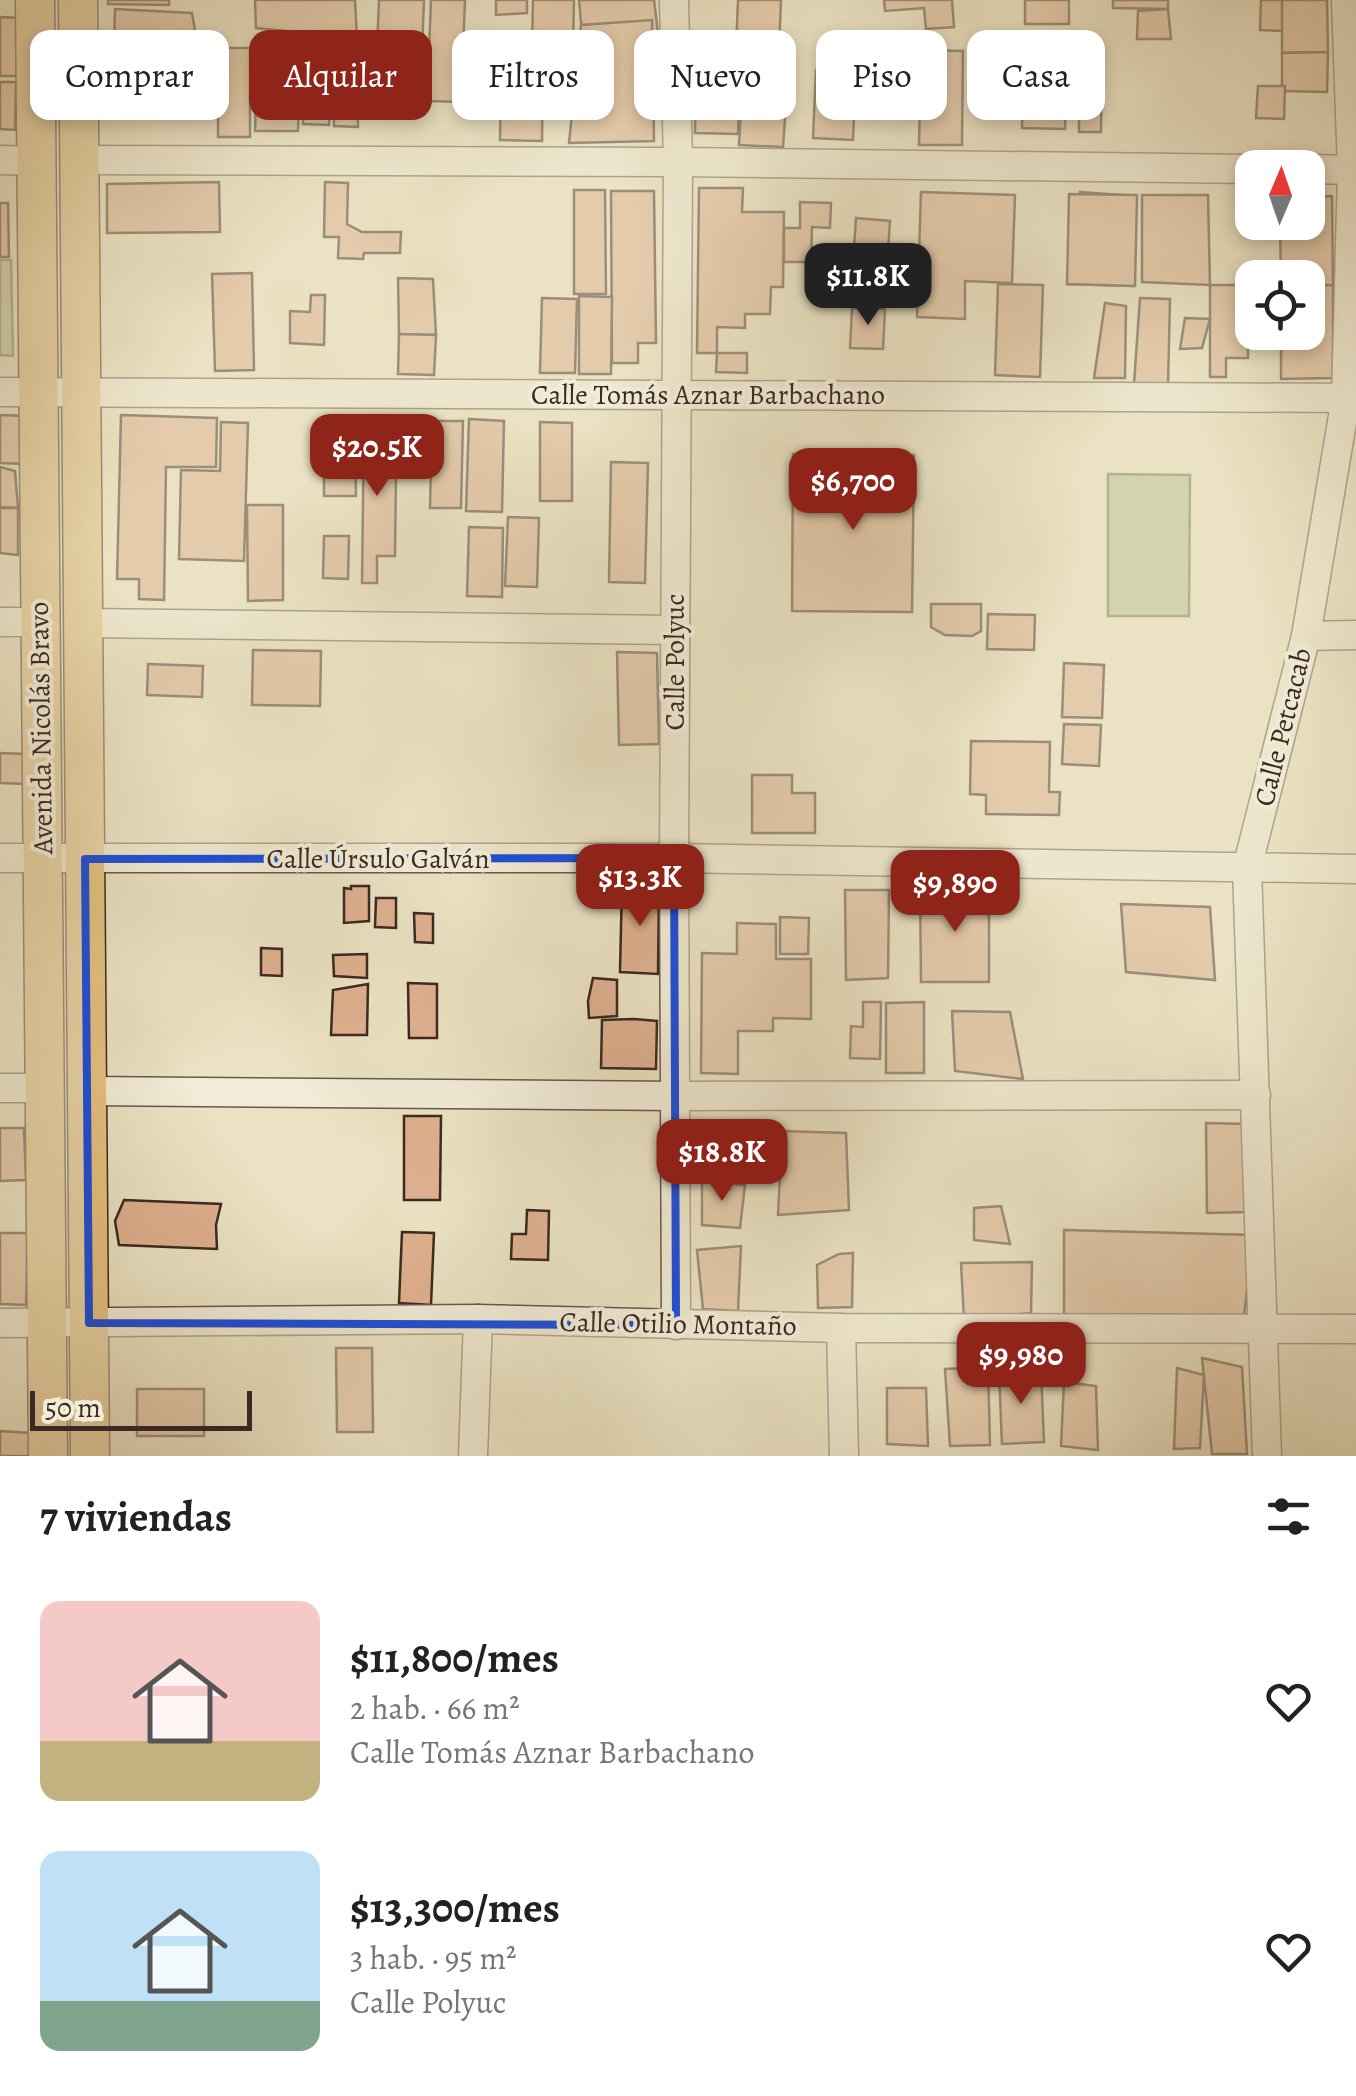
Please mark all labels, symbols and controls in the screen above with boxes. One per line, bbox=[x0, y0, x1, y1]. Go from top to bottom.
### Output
chip: Comprar bbox=[30, 30, 229, 120]
chip: Alquilar bbox=[249, 30, 432, 120]
chip: Filtros bbox=[452, 30, 614, 120]
chip: Nuevo bbox=[634, 30, 796, 120]
chip: Piso bbox=[816, 30, 947, 120]
chip: Casa bbox=[967, 30, 1105, 120]
north arrow bbox=[1235, 150, 1325, 240]
map controls bbox=[1235, 150, 1325, 350]
pin: $11.8K bbox=[787, 243, 949, 328]
text: $11.8K bbox=[826, 253, 910, 297]
button: locate bbox=[1235, 260, 1325, 350]
street label: Calle Tomás Aznar Barbachano bbox=[531, 376, 885, 414]
pin: $20.5K bbox=[296, 414, 458, 499]
text: $20.5K bbox=[332, 424, 422, 468]
pin: $6,700 bbox=[772, 448, 934, 533]
text: $6,700 bbox=[811, 458, 895, 502]
street label: Calle Polyuc bbox=[656, 594, 694, 730]
street label: Avenida Nicolás Bravo bbox=[20, 601, 62, 856]
street label: Calle Petcacab bbox=[1245, 644, 1321, 810]
street label: Calle Úrsulo Galván bbox=[267, 840, 489, 878]
pin: $13.3K bbox=[559, 844, 721, 929]
pin: $9,890 bbox=[874, 850, 1036, 935]
text: $13.3K bbox=[598, 854, 682, 898]
text: $9,890 bbox=[913, 860, 997, 904]
pin: $18.8K bbox=[641, 1119, 803, 1204]
text: $18.8K bbox=[679, 1129, 765, 1173]
street label: Calle Otilio Montaño bbox=[559, 1303, 797, 1345]
pin: $9,980 bbox=[940, 1322, 1102, 1407]
text: $9,980 bbox=[979, 1332, 1063, 1376]
scale bar bbox=[30, 1386, 252, 1430]
text: 50 m bbox=[45, 1389, 101, 1427]
text: 7 viviendas bbox=[40, 1488, 232, 1545]
icon: filters bbox=[1261, 1489, 1316, 1544]
text: $11,800/mes bbox=[350, 1629, 559, 1686]
icon: home bbox=[120, 1641, 240, 1761]
icon: heart bbox=[1261, 1674, 1316, 1729]
text: 2 hab. · 66 m² bbox=[350, 1686, 520, 1730]
text: Calle Tomás Aznar Barbachano bbox=[350, 1730, 754, 1774]
text: $13,300/mes bbox=[350, 1879, 560, 1936]
icon: home bbox=[120, 1891, 240, 2011]
icon: heart bbox=[1261, 1924, 1316, 1979]
text: 3 hab. · 95 m² bbox=[350, 1936, 517, 1980]
text: Calle Polyuc bbox=[350, 1980, 506, 2024]

